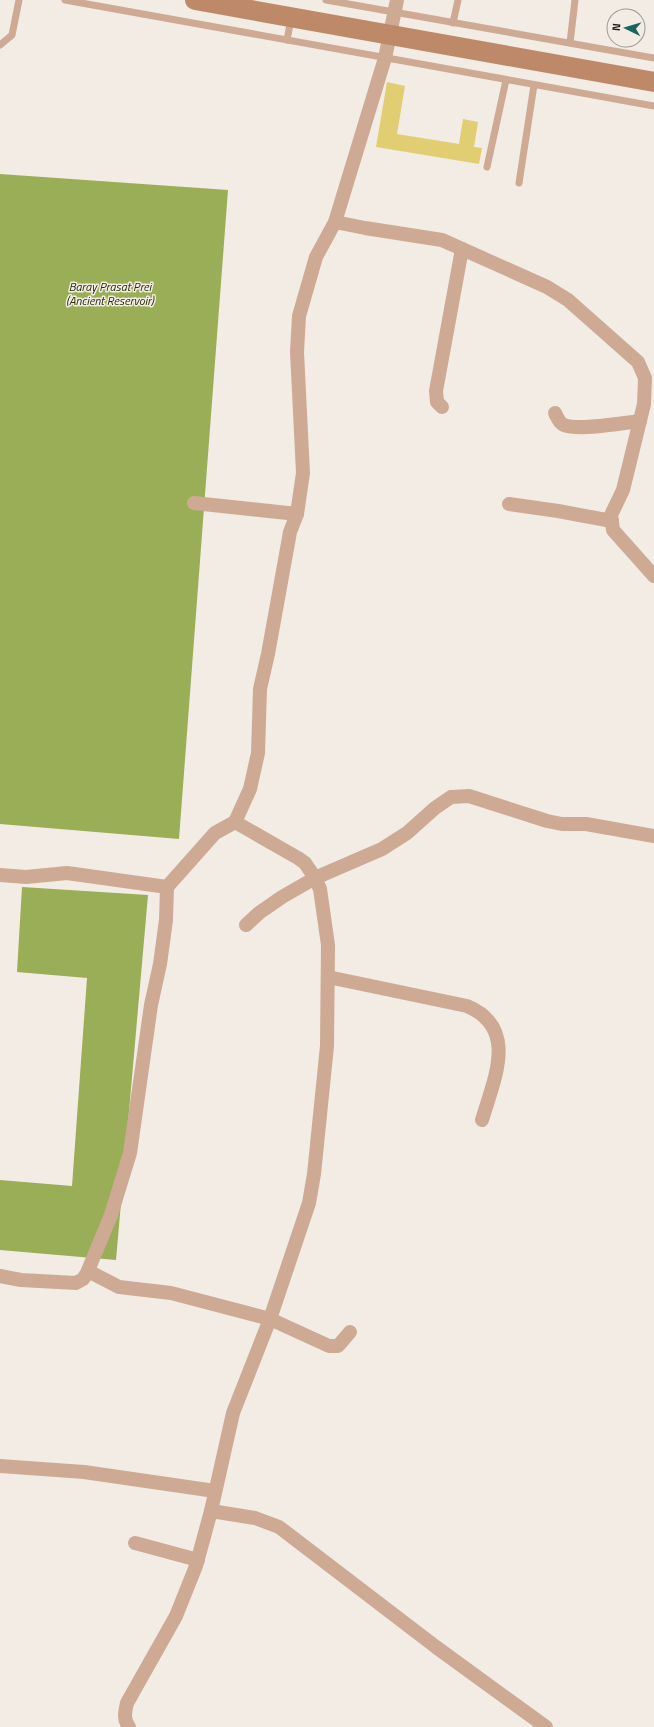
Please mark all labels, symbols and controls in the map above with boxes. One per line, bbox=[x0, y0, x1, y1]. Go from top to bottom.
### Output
north arrow bbox=[606, 8, 646, 48]
text: N bbox=[608, 23, 624, 32]
water label: Baray Prasat Prei (Ancient Reservoir) bbox=[66, 277, 155, 310]

